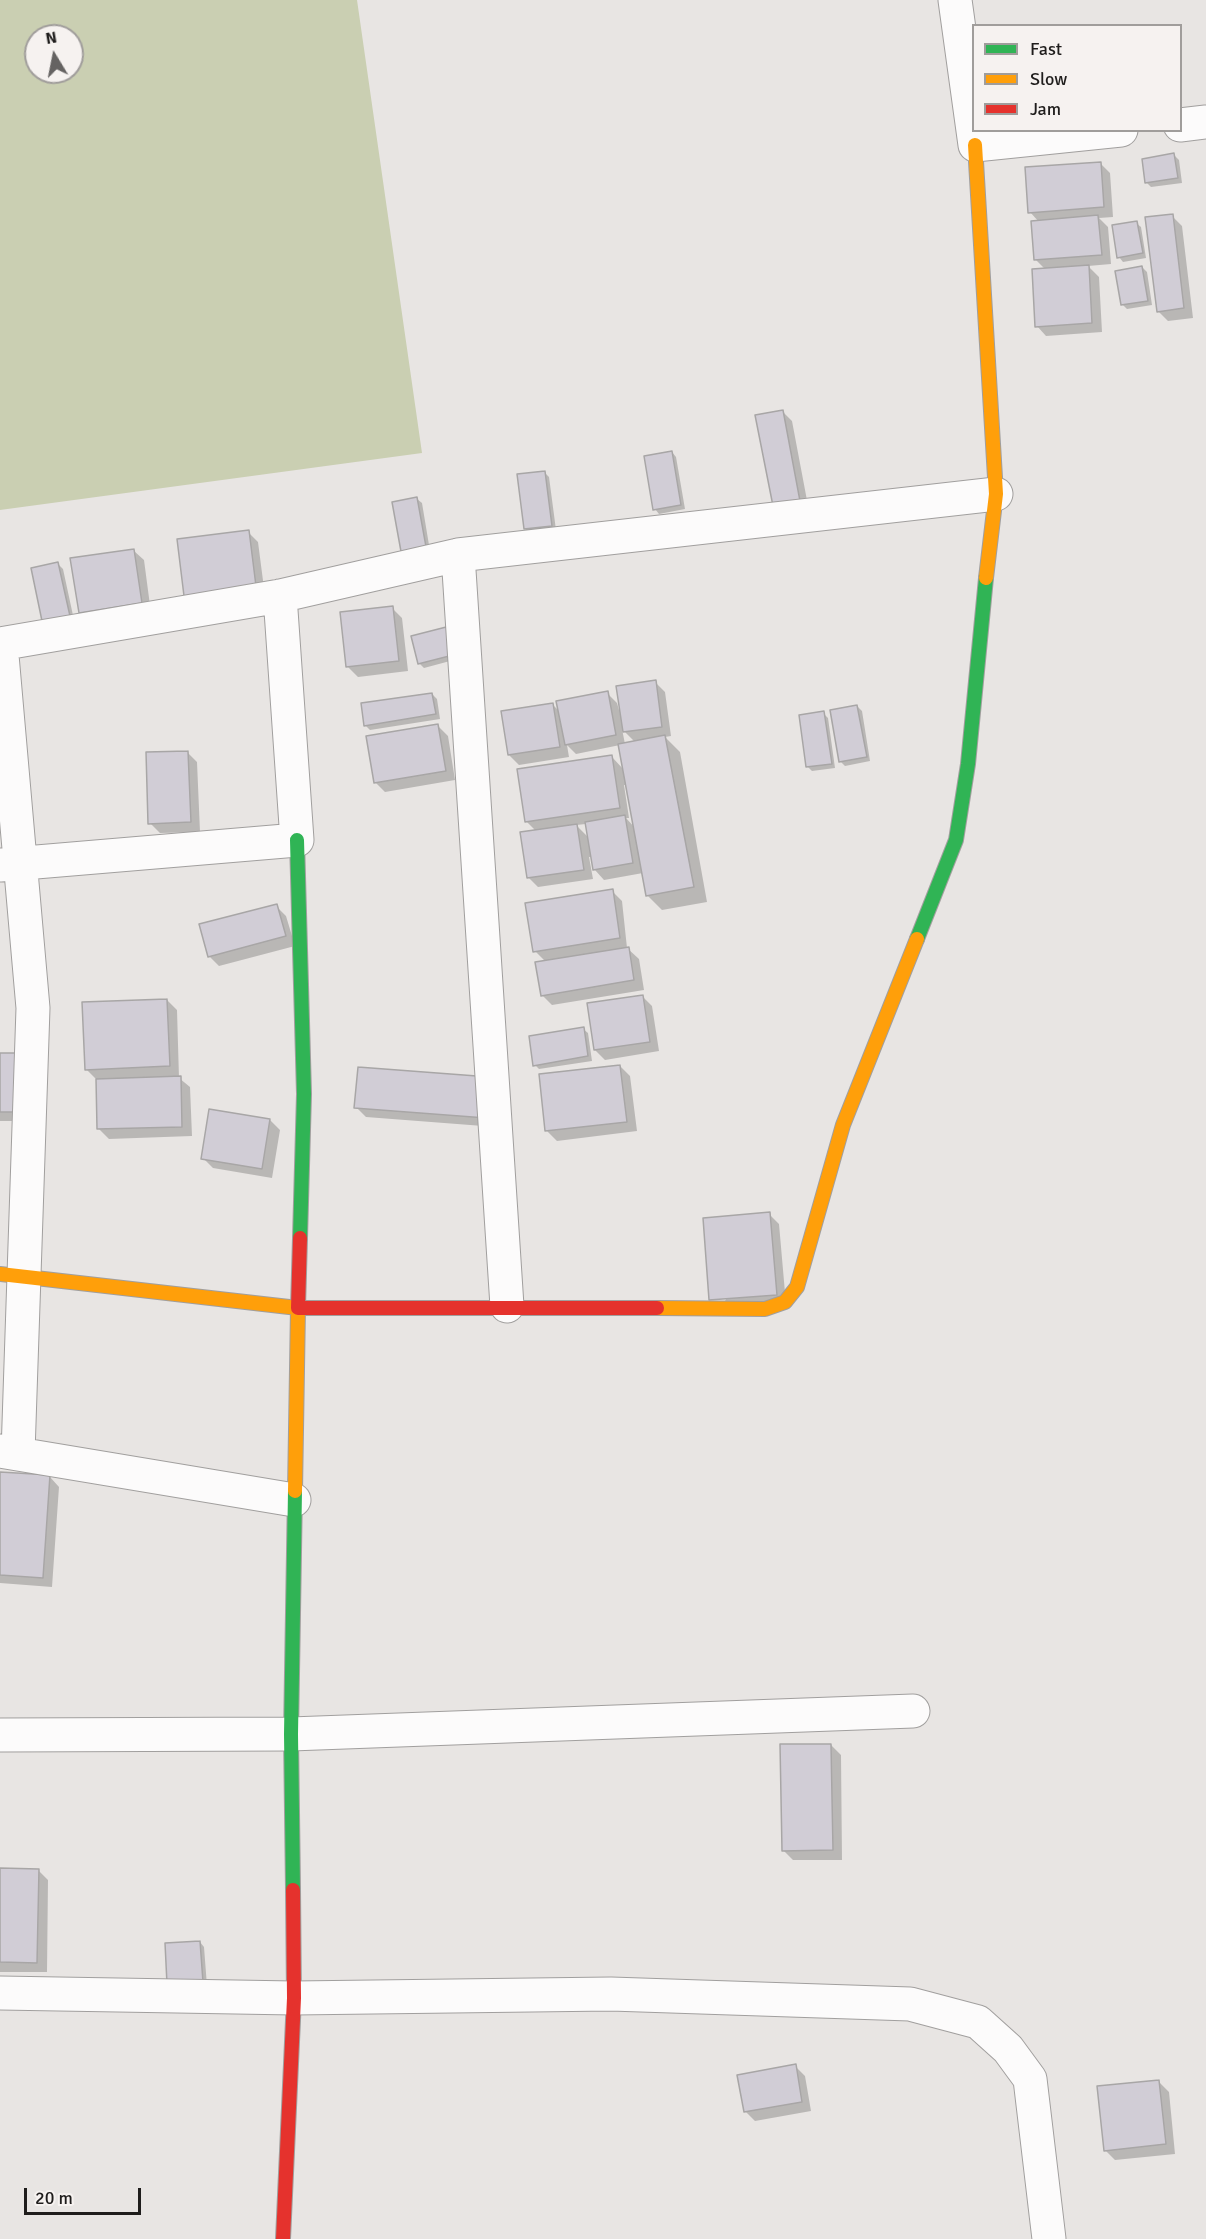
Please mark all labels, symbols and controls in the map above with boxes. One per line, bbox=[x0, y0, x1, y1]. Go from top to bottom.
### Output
north arrow bbox=[24, 24, 84, 84]
legend bbox=[972, 24, 1182, 132]
text: N bbox=[44, 27, 58, 49]
text: Fast bbox=[1030, 38, 1062, 60]
text: Slow bbox=[1030, 68, 1067, 90]
text: Jam bbox=[1030, 98, 1061, 120]
scale bar bbox=[27, 2176, 144, 2214]
text: 20 m bbox=[35, 2187, 73, 2209]

